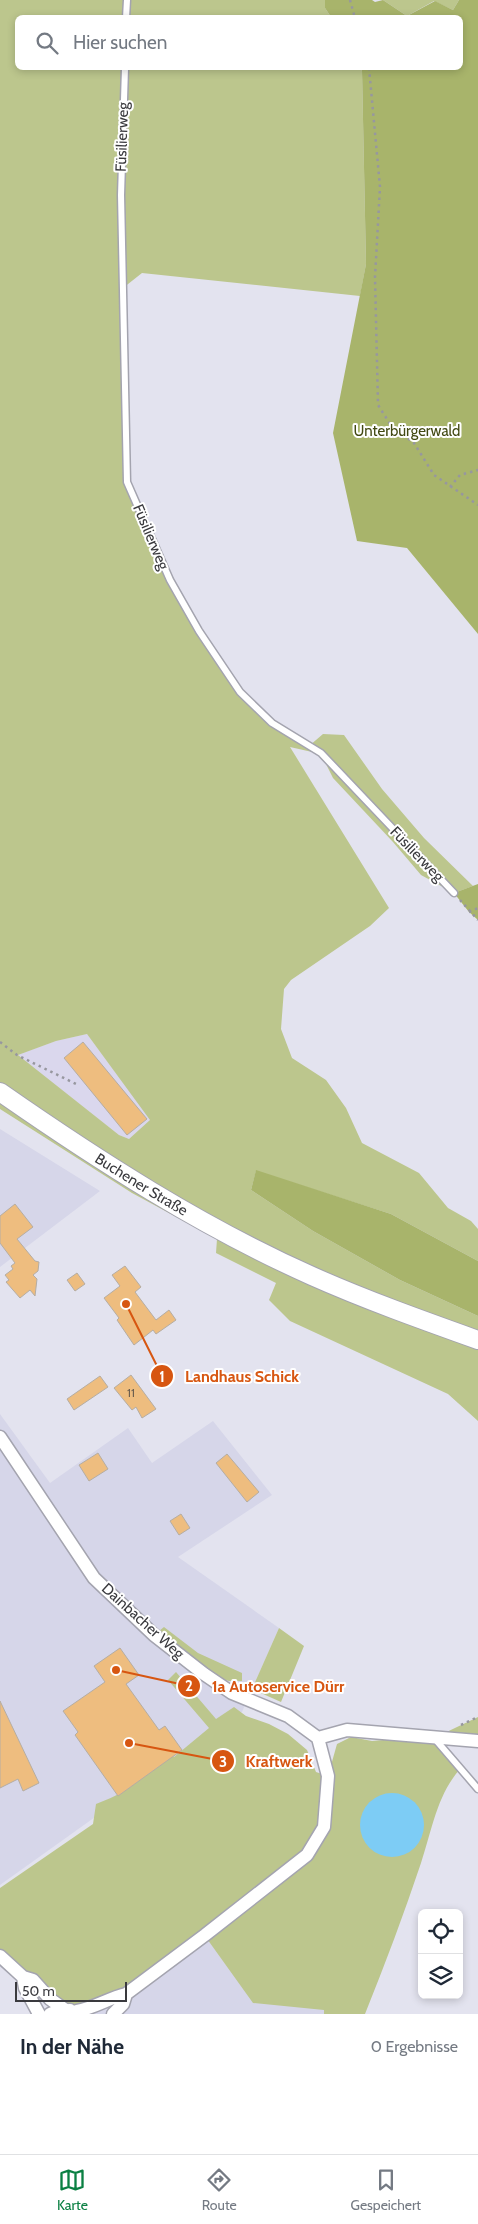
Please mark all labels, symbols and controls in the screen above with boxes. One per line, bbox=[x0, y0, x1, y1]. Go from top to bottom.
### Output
search box bbox=[15, 15, 463, 70]
icon: search bbox=[33, 29, 61, 57]
text: Hier suchen bbox=[73, 31, 167, 54]
street label: Füsilierweg bbox=[112, 101, 132, 172]
park label: Unterbürgerwald bbox=[354, 422, 460, 440]
street label: Füsilierweg bbox=[129, 501, 173, 573]
street label: Füsilierweg bbox=[386, 823, 448, 886]
street label: Buchener Straße bbox=[92, 1149, 191, 1220]
callout: Landhaus Schick bbox=[150, 1361, 309, 1392]
text: Landhaus Schick bbox=[185, 1367, 299, 1386]
text: 1 bbox=[159, 1368, 165, 1386]
house number: 11 bbox=[127, 1385, 135, 1400]
street label: Dainbacher Weg bbox=[98, 1579, 188, 1663]
callout: 1a Autoservice Dürr bbox=[177, 1671, 354, 1702]
text: 2 bbox=[185, 1677, 193, 1695]
text: 1a Autoservice Dürr bbox=[212, 1677, 345, 1696]
callout: Kraftwerk bbox=[211, 1746, 323, 1777]
text: Kraftwerk bbox=[246, 1752, 313, 1771]
text: 3 bbox=[219, 1753, 227, 1771]
map controls bbox=[418, 1909, 463, 1999]
button: locate bbox=[418, 1909, 463, 1954]
button: layers bbox=[418, 1954, 463, 1999]
scale bar bbox=[15, 1979, 128, 2002]
text: 50 m bbox=[22, 1982, 55, 2000]
text: In der Nähe bbox=[20, 2034, 124, 2059]
text: 0 Ergebnisse bbox=[371, 2037, 458, 2056]
tab: Karte bbox=[57, 2166, 88, 2214]
tab: Route bbox=[202, 2166, 237, 2214]
tab: Gespeichert bbox=[351, 2166, 421, 2214]

